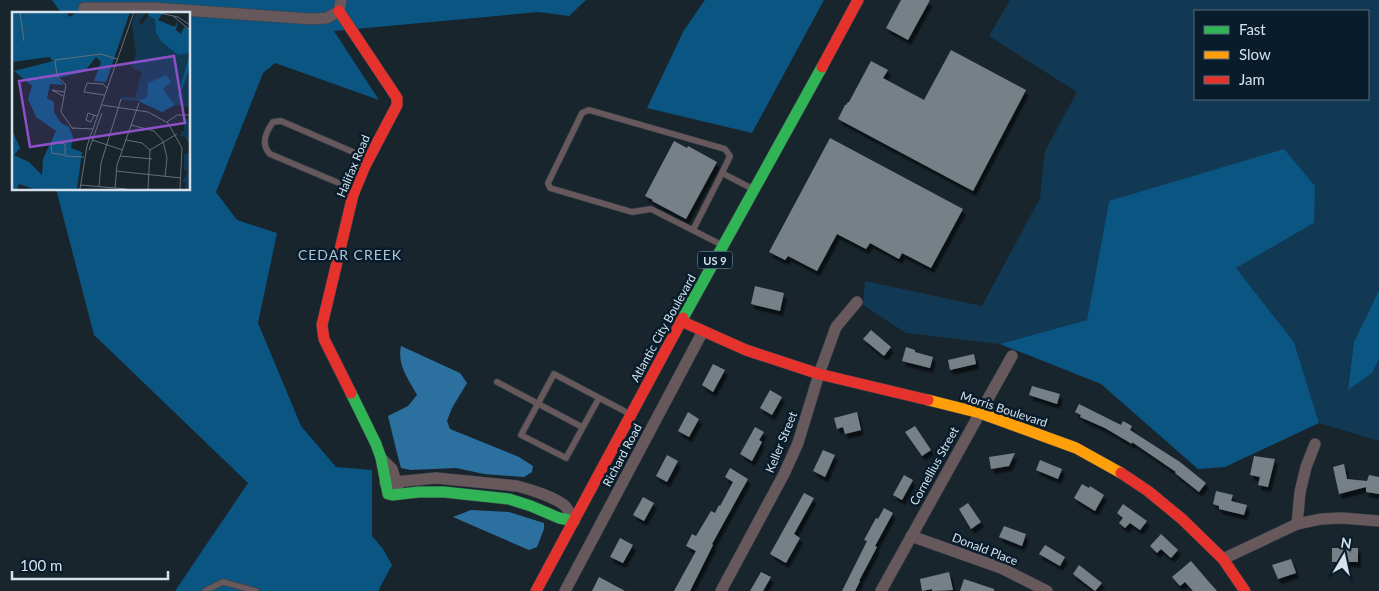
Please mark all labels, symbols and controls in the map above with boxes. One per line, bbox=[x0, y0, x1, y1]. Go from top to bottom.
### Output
legend bbox=[1194, 10, 1369, 100]
inset map bbox=[12, 12, 190, 190]
text: Fast bbox=[1239, 20, 1266, 38]
text: Slow bbox=[1239, 45, 1271, 63]
text: Jam bbox=[1239, 70, 1265, 88]
street label: Halifax Road bbox=[333, 132, 373, 200]
district label: CEDAR CREEK bbox=[298, 246, 402, 263]
road number: US 9 bbox=[698, 252, 732, 268]
street label: Atlantic City Boulevard bbox=[627, 271, 699, 385]
street label: Morris Boulevard bbox=[959, 388, 1049, 430]
street label: Keller Street bbox=[762, 409, 800, 475]
street label: Richard Road bbox=[599, 421, 645, 489]
street label: Cornellius Street bbox=[906, 424, 962, 508]
street label: Donald Place bbox=[950, 530, 1020, 568]
north arrow bbox=[1319, 531, 1369, 581]
text: N bbox=[1339, 533, 1353, 552]
scale bar bbox=[12, 548, 169, 580]
text: 100 m bbox=[20, 556, 62, 574]

